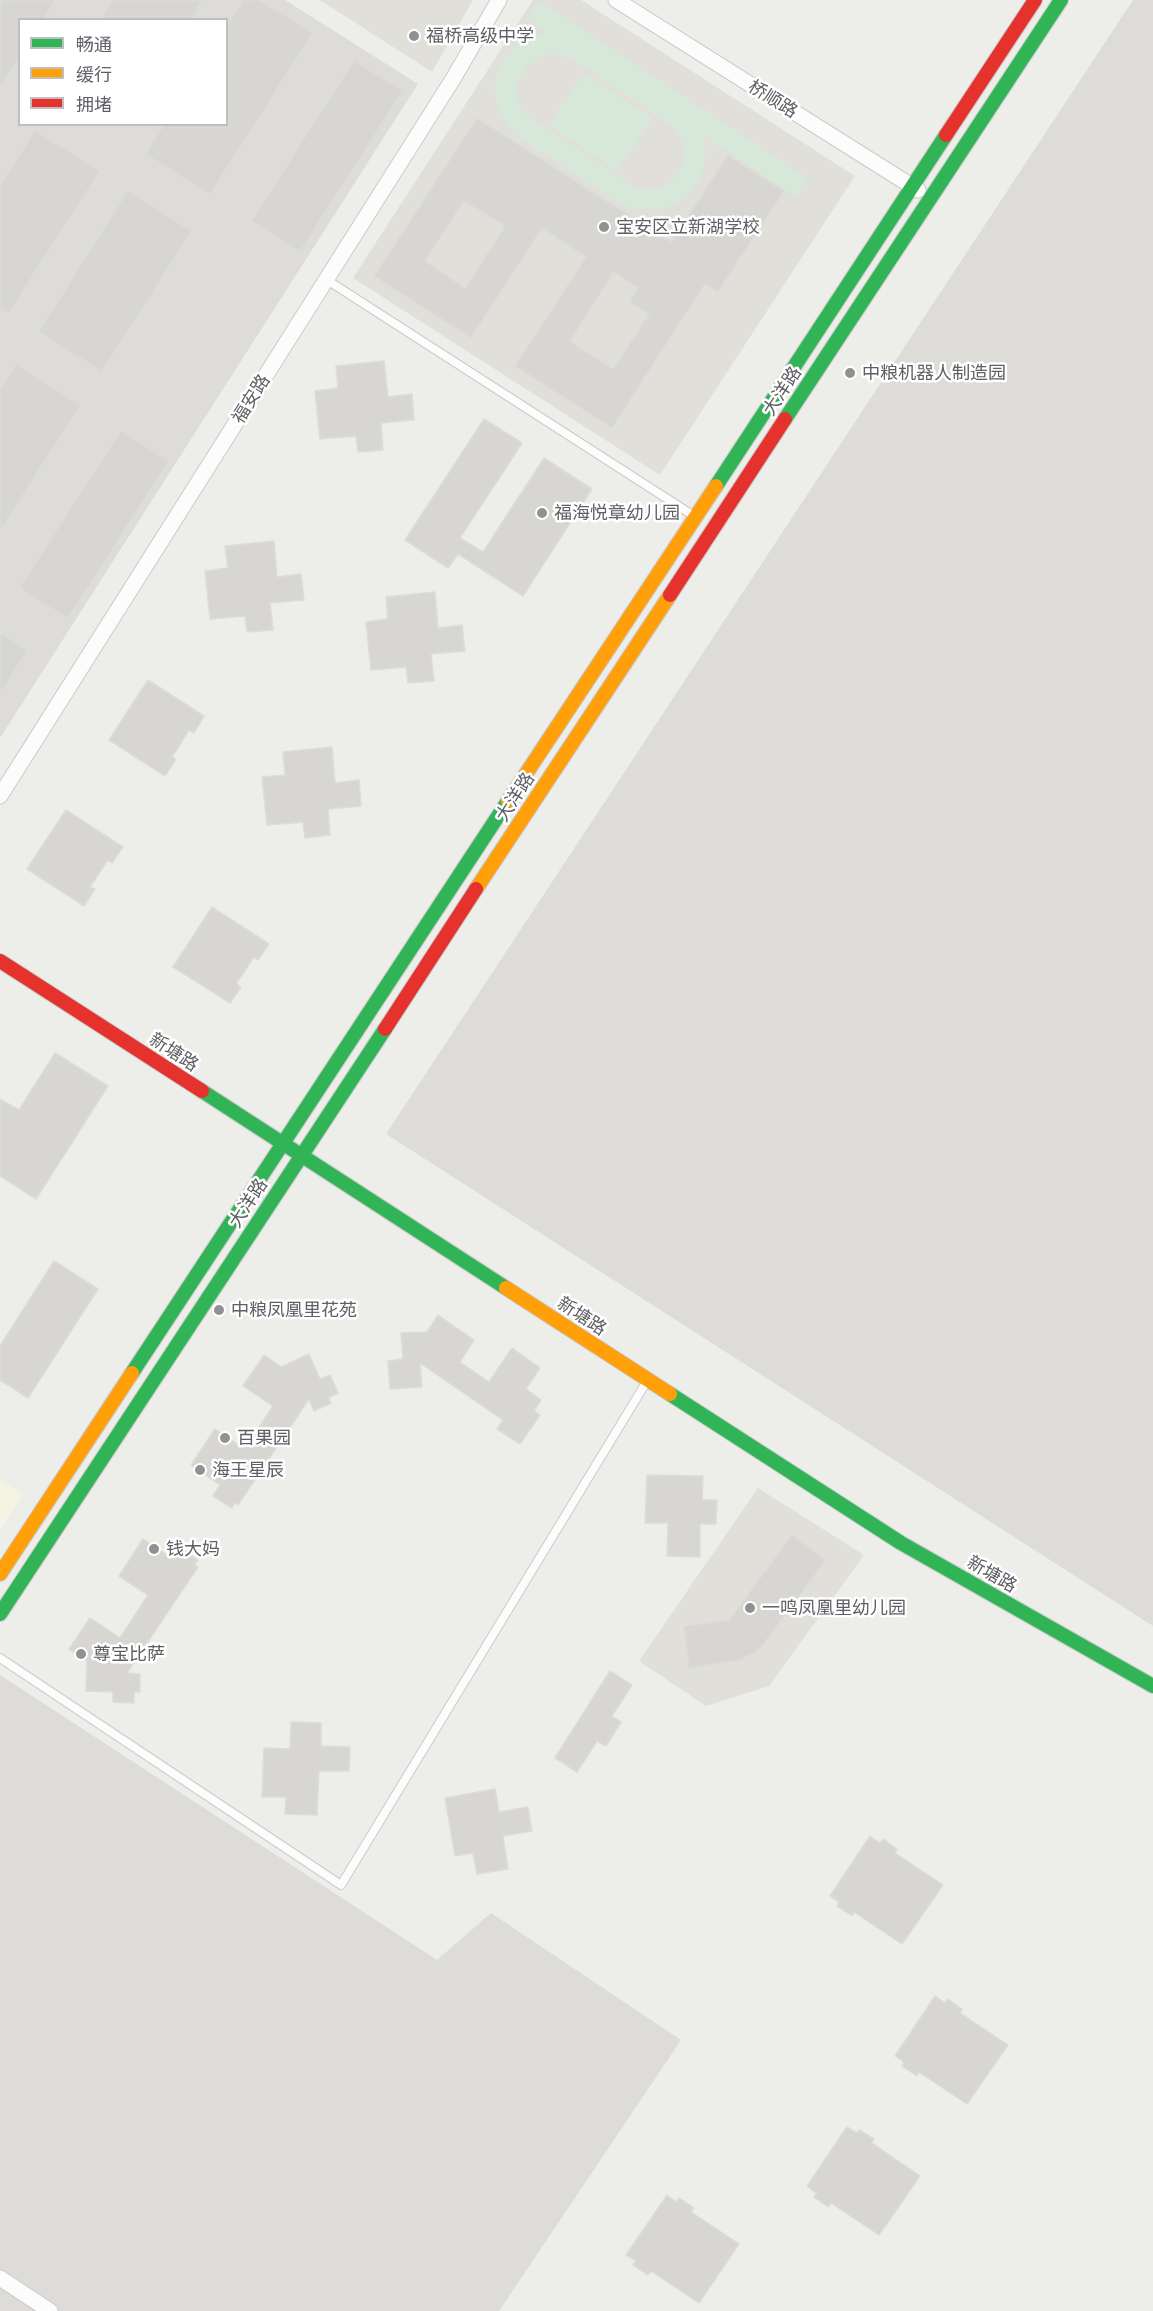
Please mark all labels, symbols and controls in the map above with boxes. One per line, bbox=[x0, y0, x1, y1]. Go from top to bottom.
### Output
legend bbox=[18, 18, 228, 126]
place label: 福桥高级中学 bbox=[426, 25, 534, 47]
marker: 福桥高级中学 bbox=[407, 29, 421, 43]
text: 畅通 bbox=[76, 33, 112, 55]
text: 缓行 bbox=[76, 63, 112, 85]
street label: 桥顺路 bbox=[744, 76, 802, 122]
text: 拥堵 bbox=[76, 93, 112, 115]
place label: 宝安区立新湖学校 bbox=[616, 216, 760, 238]
marker: 宝安区立新湖学校 bbox=[597, 220, 611, 234]
street label: 大洋路 bbox=[758, 362, 806, 420]
place label: 中粮机器人制造园 bbox=[862, 362, 1006, 384]
marker: 中粮机器人制造园 bbox=[843, 366, 857, 380]
street label: 福安路 bbox=[228, 370, 274, 428]
place label: 福海悦章幼儿园 bbox=[554, 502, 680, 524]
marker: 福海悦章幼儿园 bbox=[535, 506, 549, 520]
street label: 大洋路 bbox=[491, 768, 539, 826]
street label: 新塘路 bbox=[145, 1028, 203, 1076]
street label: 大洋路 bbox=[224, 1174, 272, 1232]
street label: 新塘路 bbox=[553, 1292, 611, 1340]
place label: 中粮凤凰里花苑 bbox=[231, 1299, 357, 1321]
marker: 中粮凤凰里花苑 bbox=[212, 1303, 226, 1317]
place label: 百果园 bbox=[237, 1427, 291, 1449]
marker: 百果园 bbox=[218, 1431, 232, 1445]
place label: 海王星辰 bbox=[212, 1459, 284, 1481]
marker: 海王星辰 bbox=[193, 1463, 207, 1477]
place label: 钱大妈 bbox=[166, 1538, 220, 1560]
marker: 钱大妈 bbox=[147, 1542, 161, 1556]
street label: 新塘路 bbox=[963, 1551, 1021, 1597]
place label: 一鸣凤凰里幼儿园 bbox=[762, 1597, 906, 1619]
marker: 一鸣凤凰里幼儿园 bbox=[743, 1601, 757, 1615]
place label: 尊宝比萨 bbox=[93, 1643, 165, 1665]
marker: 尊宝比萨 bbox=[74, 1647, 88, 1661]

